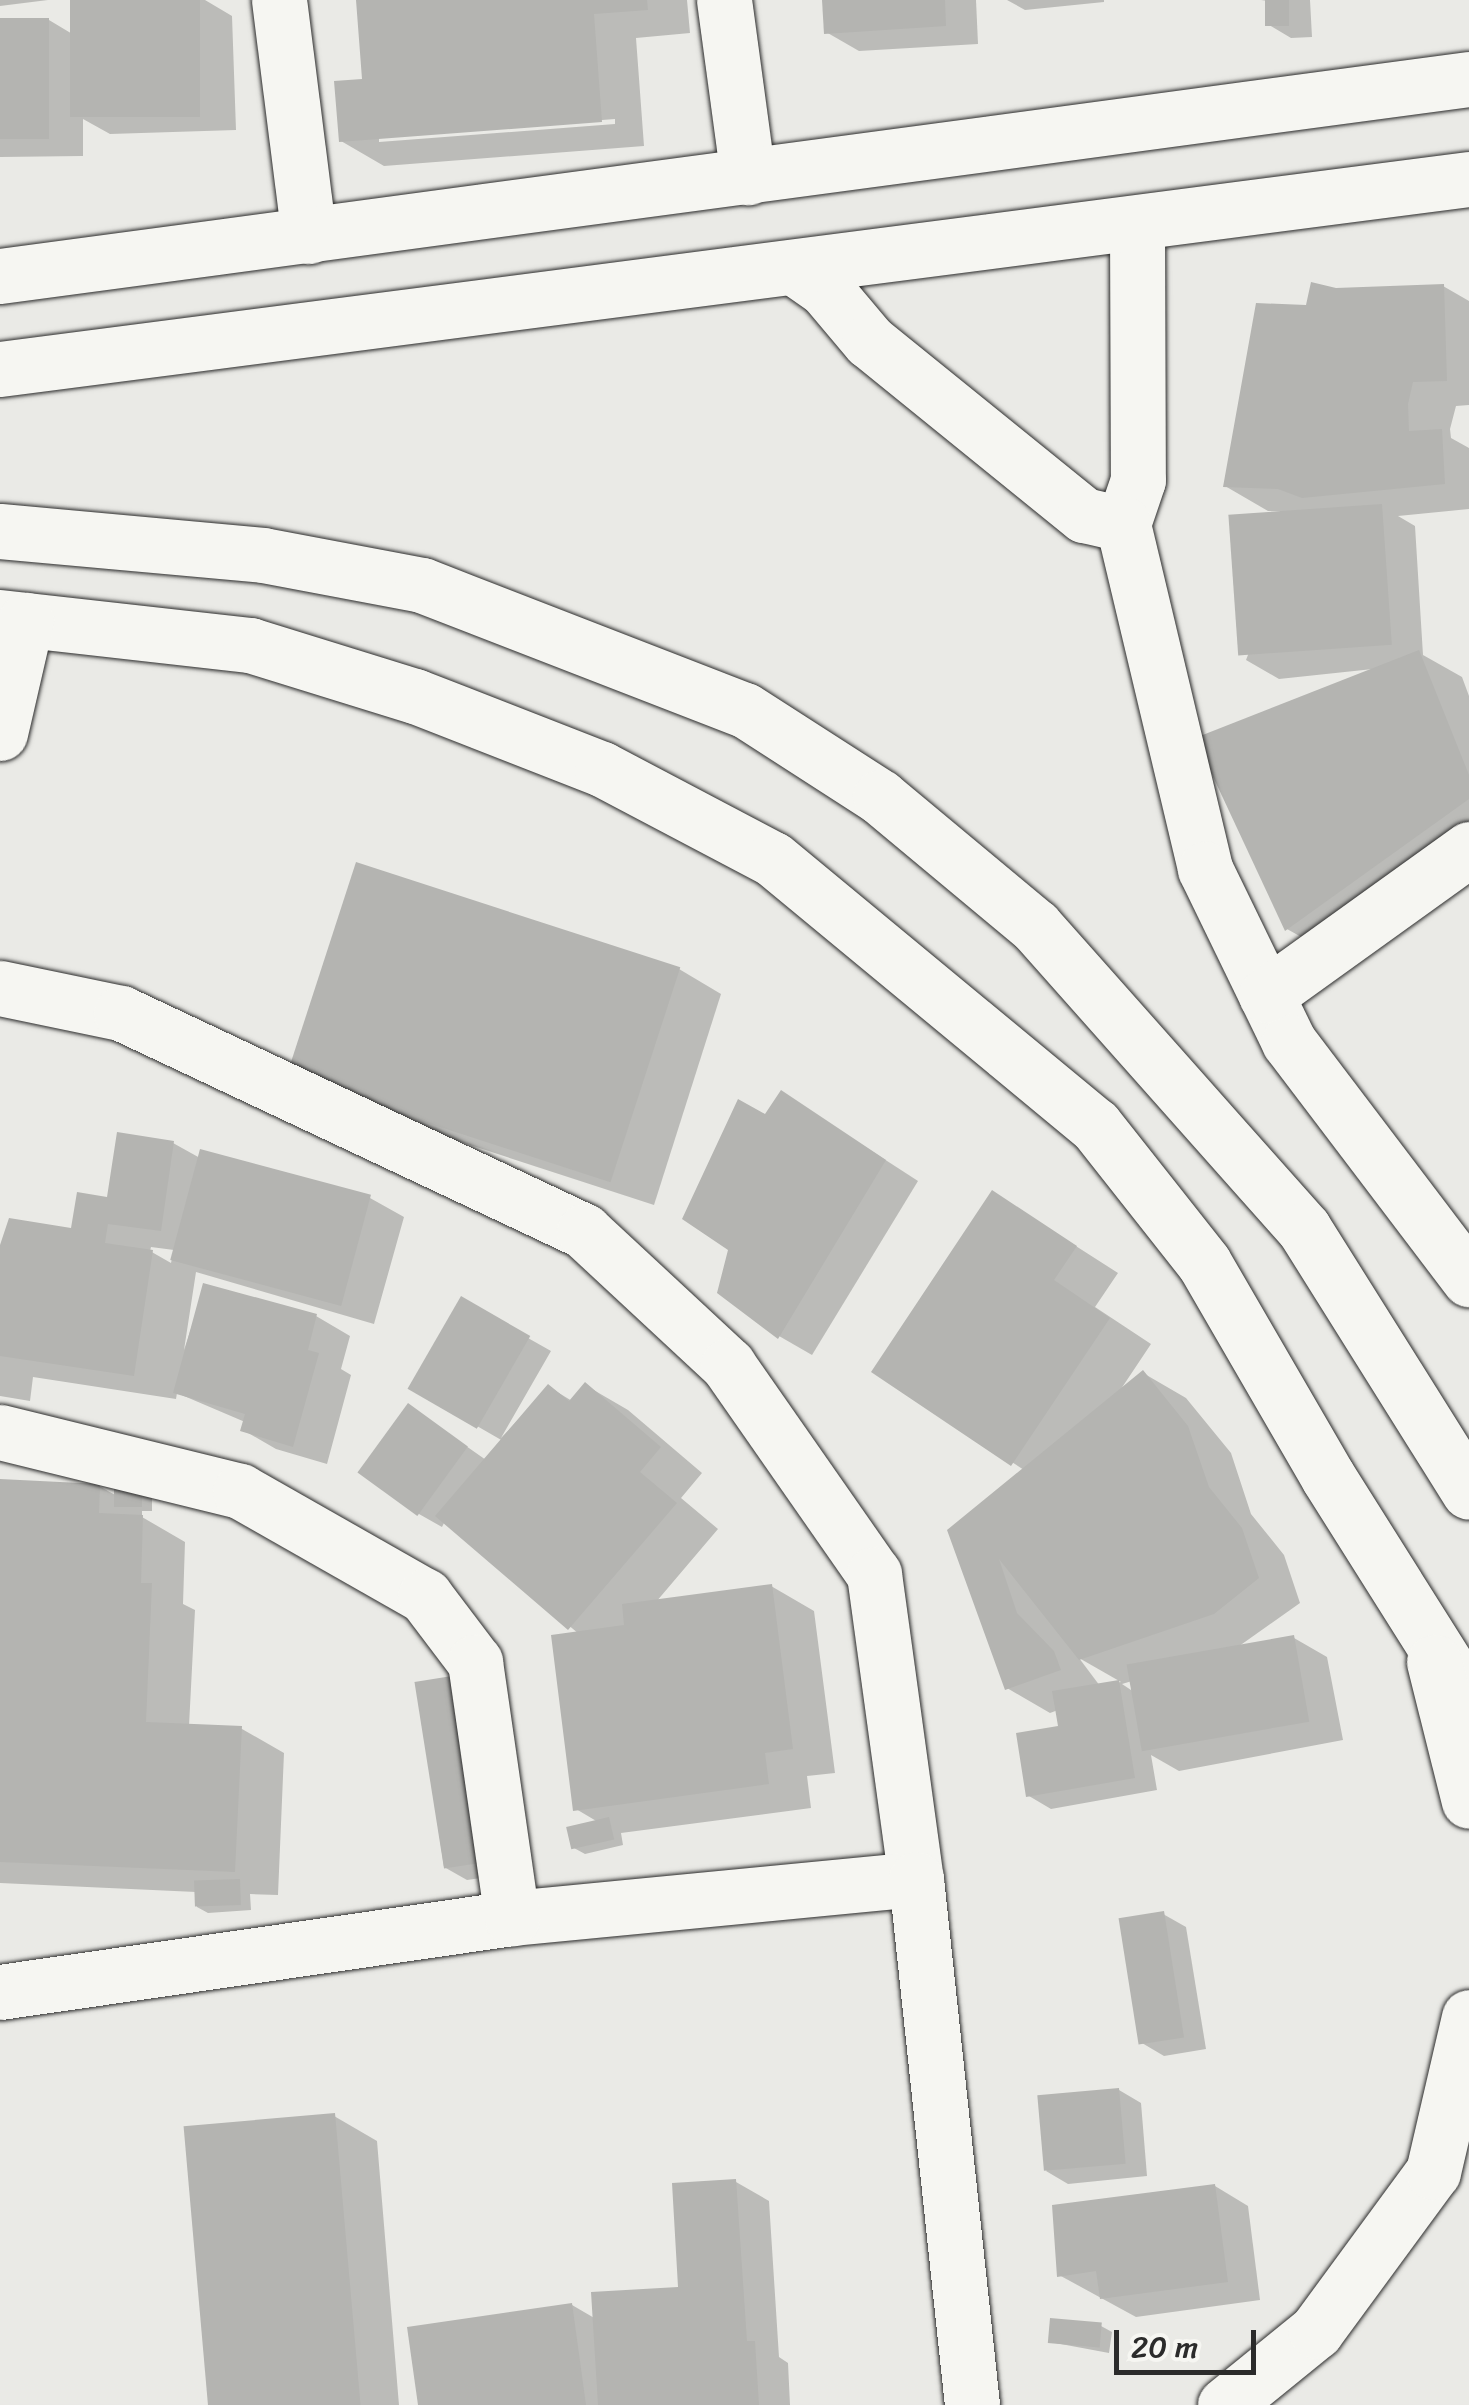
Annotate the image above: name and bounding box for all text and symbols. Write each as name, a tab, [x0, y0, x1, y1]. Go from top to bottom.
scale bar	[1119, 2310, 1262, 2372]
text: 20 m	[1131, 2320, 1198, 2374]

